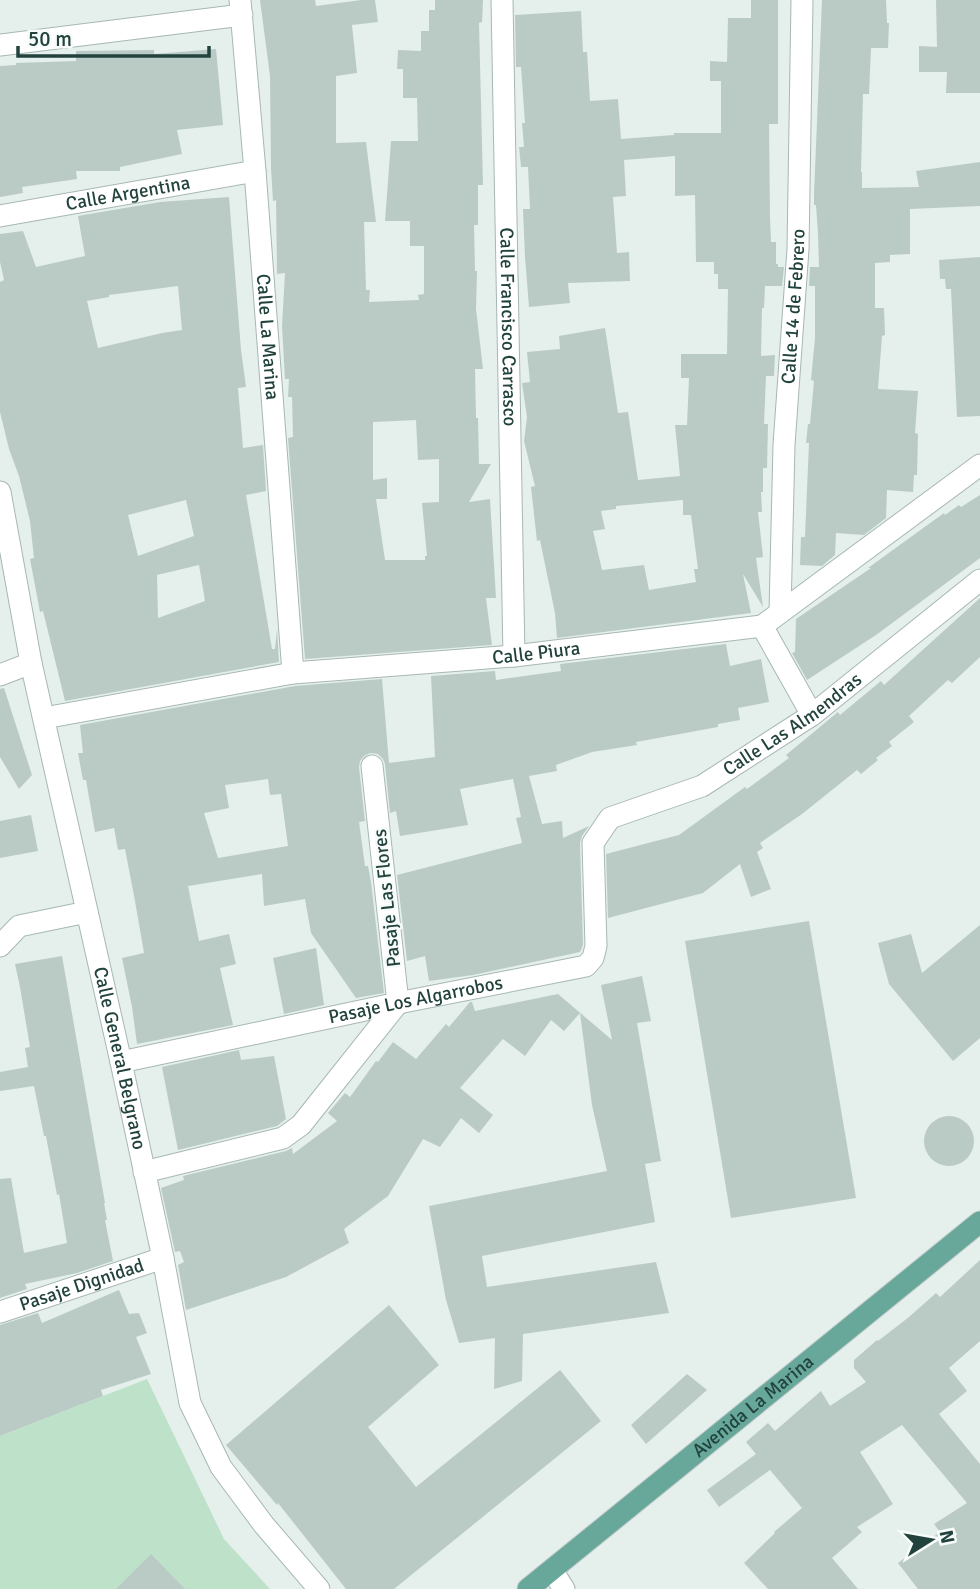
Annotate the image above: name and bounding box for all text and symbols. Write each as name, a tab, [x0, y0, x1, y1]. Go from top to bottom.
scale bar	[18, 14, 208, 58]
text: 50 m	[28, 26, 72, 52]
street label: Calle Argentina	[64, 171, 192, 216]
street label: Calle Francisco Carrasco	[494, 227, 522, 427]
street label: Calle 14 de Febrero	[776, 228, 810, 385]
street label: Calle La Marina	[251, 273, 284, 401]
street label: Calle Piura	[491, 636, 581, 670]
street label: Calle Las Almendras	[718, 668, 867, 781]
street label: Pasaje Las Flores	[368, 828, 406, 968]
street label: Calle General Belgrano	[88, 965, 152, 1152]
street label: Pasaje Los Algarrobos	[326, 971, 505, 1029]
street label: Pasaje Dignidad	[16, 1253, 147, 1317]
street label: Avenida La Marina	[687, 1350, 819, 1463]
north arrow	[896, 1505, 966, 1575]
text: N	[934, 1528, 960, 1546]

